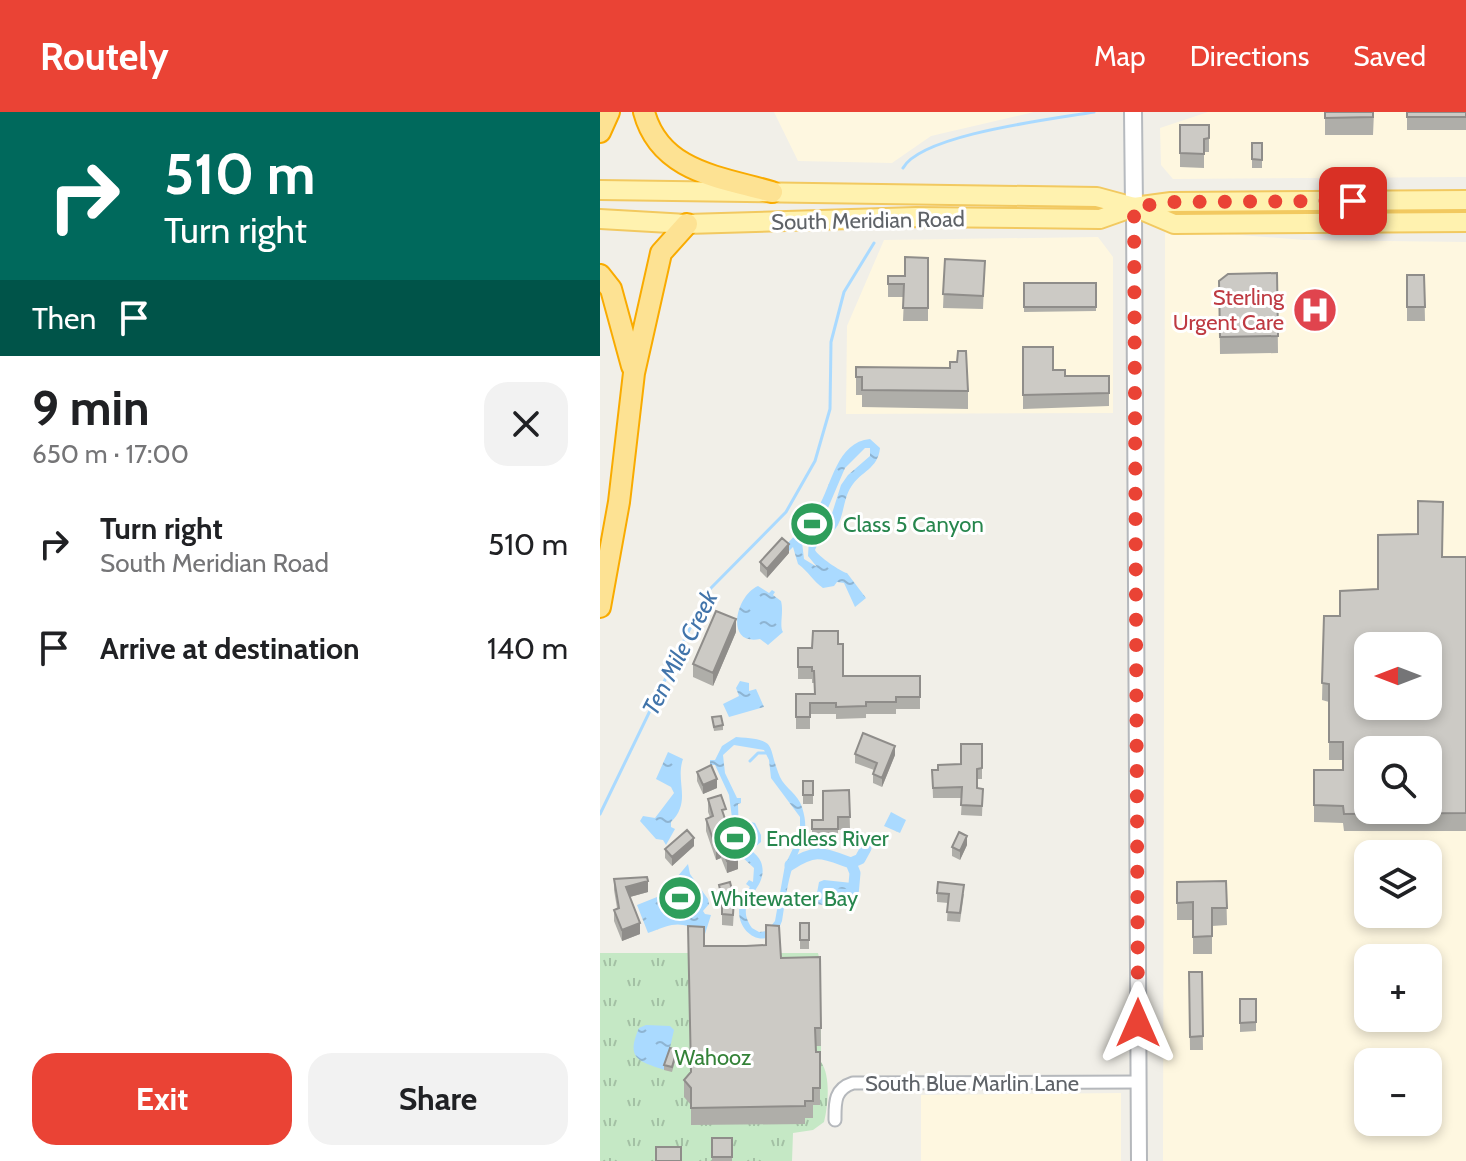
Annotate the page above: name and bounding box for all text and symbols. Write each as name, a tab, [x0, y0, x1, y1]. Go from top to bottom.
text: Routely	[40, 33, 169, 80]
text: Map	[1094, 39, 1146, 73]
text: Directions	[1190, 39, 1309, 73]
text: Saved	[1353, 39, 1426, 73]
text: 510 m	[164, 140, 316, 208]
icon: right	[32, 144, 136, 248]
pin	[1319, 167, 1387, 235]
icon: arrive	[1331, 179, 1375, 223]
street label: South Meridian Road	[771, 205, 965, 236]
text: Turn right	[164, 208, 307, 252]
place label: Sterling Urgent Care	[1173, 284, 1285, 336]
hospital icon: Sterling Urgent Care	[1291, 286, 1339, 334]
icon: arrive	[112, 296, 156, 340]
text: Then	[32, 300, 96, 337]
text: 9 min	[32, 379, 150, 437]
button: close	[484, 382, 568, 466]
text: 650 m · 17:00	[32, 438, 189, 470]
sports icon: Class 5 Canyon	[788, 500, 836, 548]
text: Turn right	[100, 510, 223, 547]
place label: Class 5 Canyon	[843, 511, 984, 538]
icon: right	[32, 522, 76, 566]
text: 510 m	[488, 526, 568, 563]
text: South Meridian Road	[100, 547, 329, 579]
water label: Ten Mile Creek	[636, 585, 724, 720]
icon: arrive	[32, 626, 76, 670]
text: Arrive at destination	[100, 630, 360, 667]
text: 140 m	[487, 630, 568, 667]
north arrow	[1354, 632, 1442, 720]
map controls	[1354, 632, 1442, 1136]
button: search	[1354, 736, 1442, 824]
sports icon: Endless River	[711, 814, 759, 862]
place label: Endless River	[766, 825, 889, 852]
button: layers	[1354, 840, 1442, 928]
sports icon: Whitewater Bay	[656, 874, 704, 922]
place label: Whitewater Bay	[711, 885, 858, 912]
button: +	[1354, 944, 1442, 1032]
position arrow	[1096, 981, 1180, 1065]
park label: Wahooz	[675, 1044, 751, 1071]
button: −	[1354, 1048, 1442, 1136]
button: Exit	[32, 1053, 292, 1145]
button: Share	[308, 1053, 568, 1145]
street label: South Blue Marlin Lane	[865, 1070, 1079, 1097]

